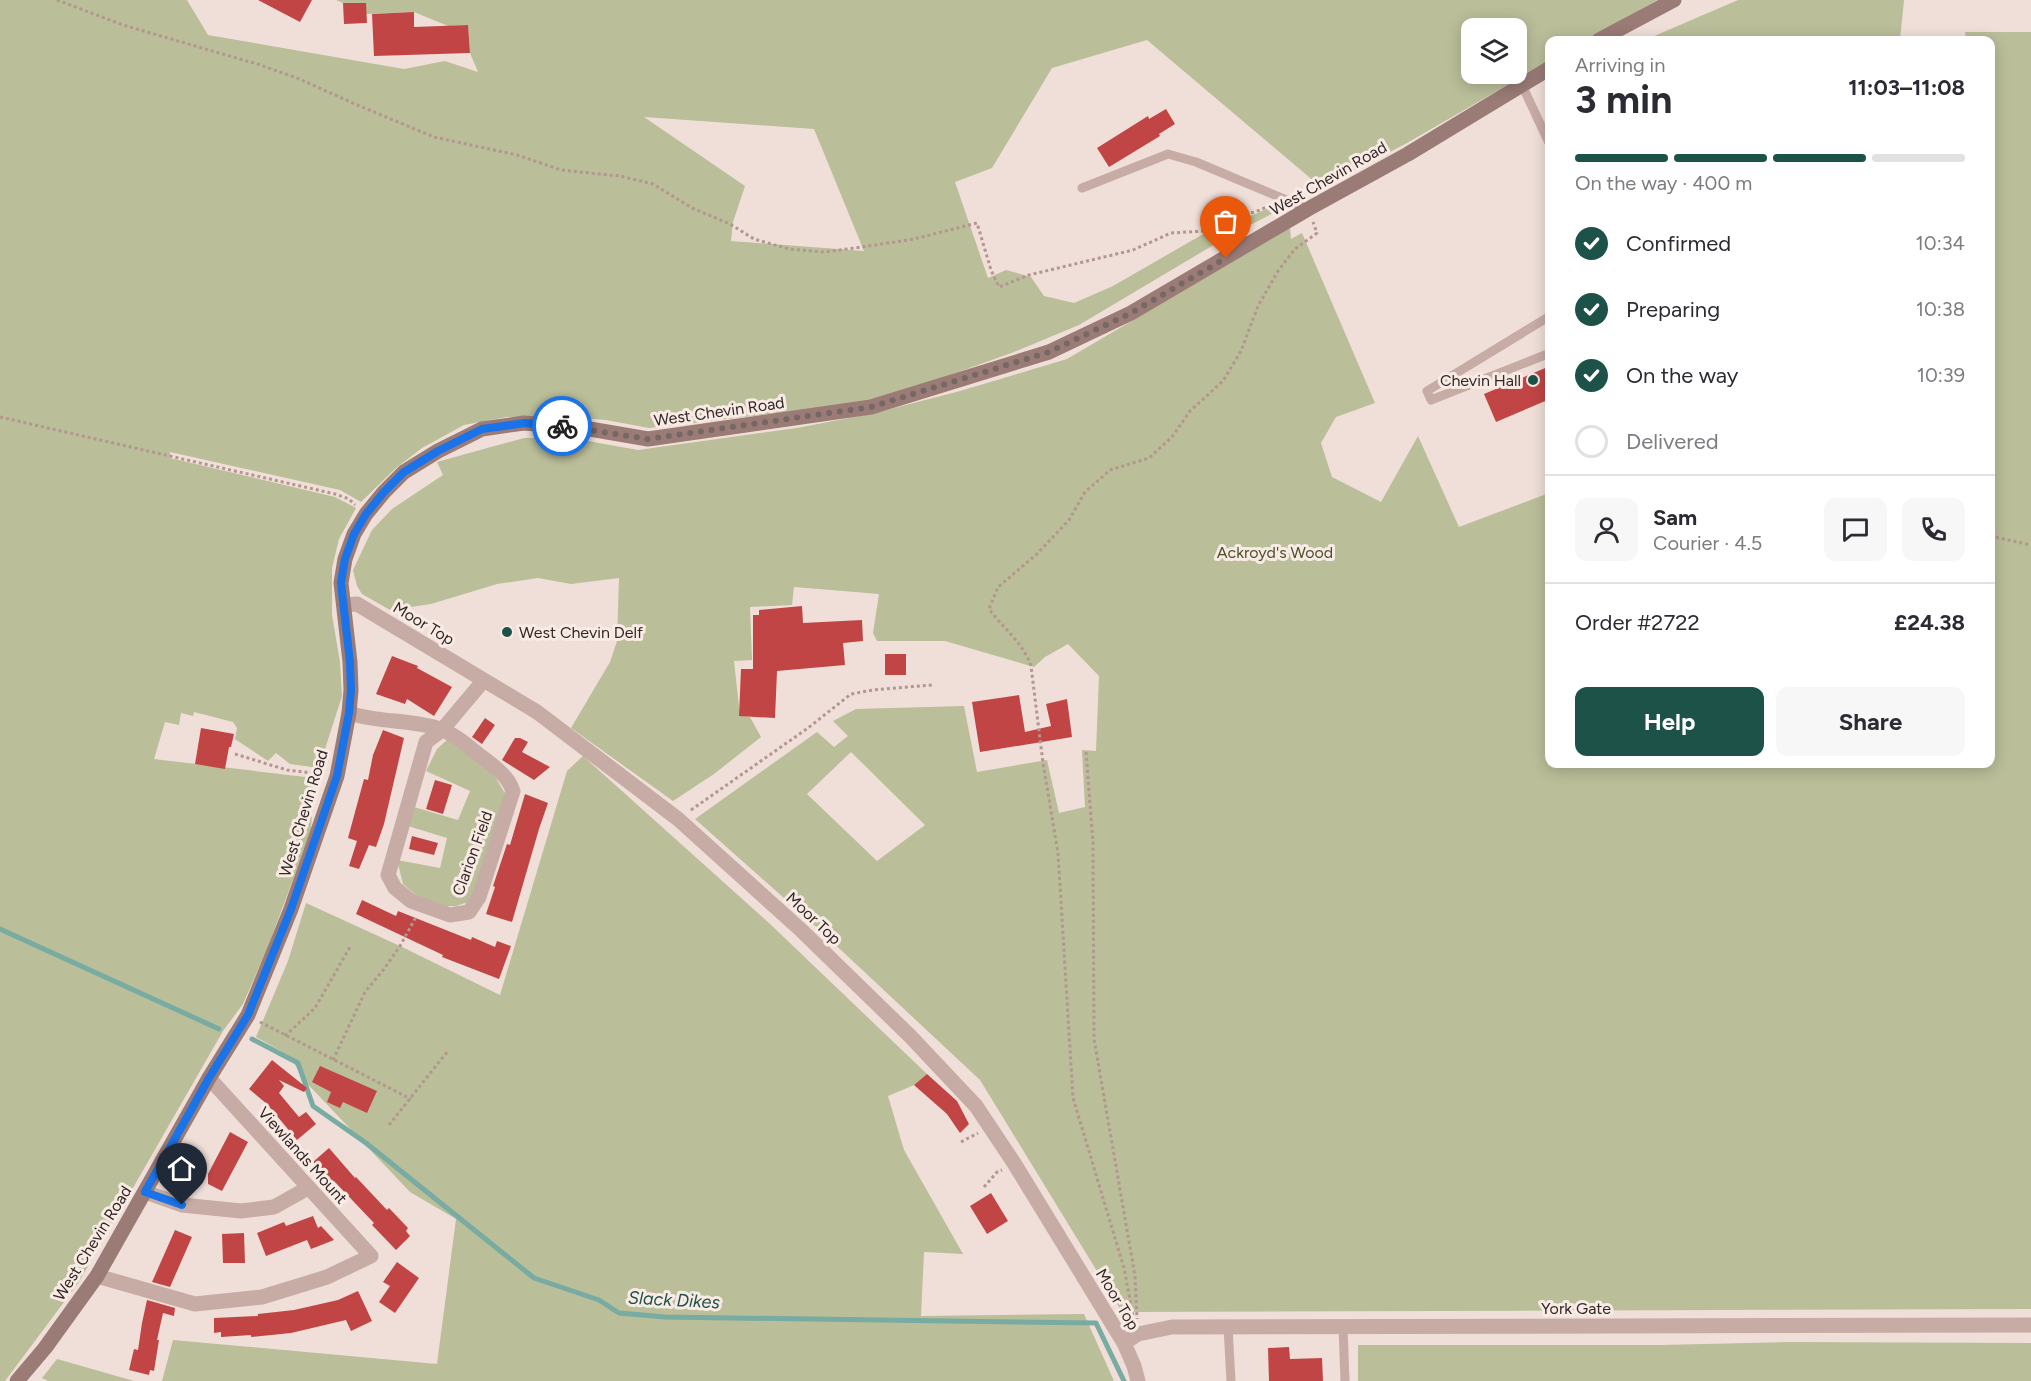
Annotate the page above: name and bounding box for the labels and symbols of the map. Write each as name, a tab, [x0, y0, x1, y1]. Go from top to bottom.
street label: West Chevin Road	[1266, 137, 1390, 220]
pin	[1200, 196, 1251, 258]
place label: Chevin Hall	[1440, 371, 1521, 390]
marker: Chevin Hall	[1526, 373, 1540, 387]
street label: West Chevin Road	[653, 393, 786, 430]
courier	[532, 396, 592, 456]
park label: Ackroyd's Wood	[1217, 543, 1333, 562]
street label: Moor Top	[390, 598, 458, 649]
place label: West Chevin Delf	[519, 623, 643, 642]
marker: West Chevin Delf	[500, 625, 514, 639]
street label: West Chevin Road	[275, 747, 332, 879]
street label: Clarion Field	[448, 808, 497, 898]
street label: Moor Top	[782, 888, 845, 949]
street label: Viewlands Mount	[254, 1103, 351, 1208]
pin	[156, 1143, 207, 1205]
street label: West Chevin Road	[49, 1182, 135, 1304]
street label: Moor Top	[1092, 1265, 1143, 1333]
water label: Slack Dikes	[627, 1287, 721, 1313]
street label: York Gate	[1541, 1299, 1611, 1318]

